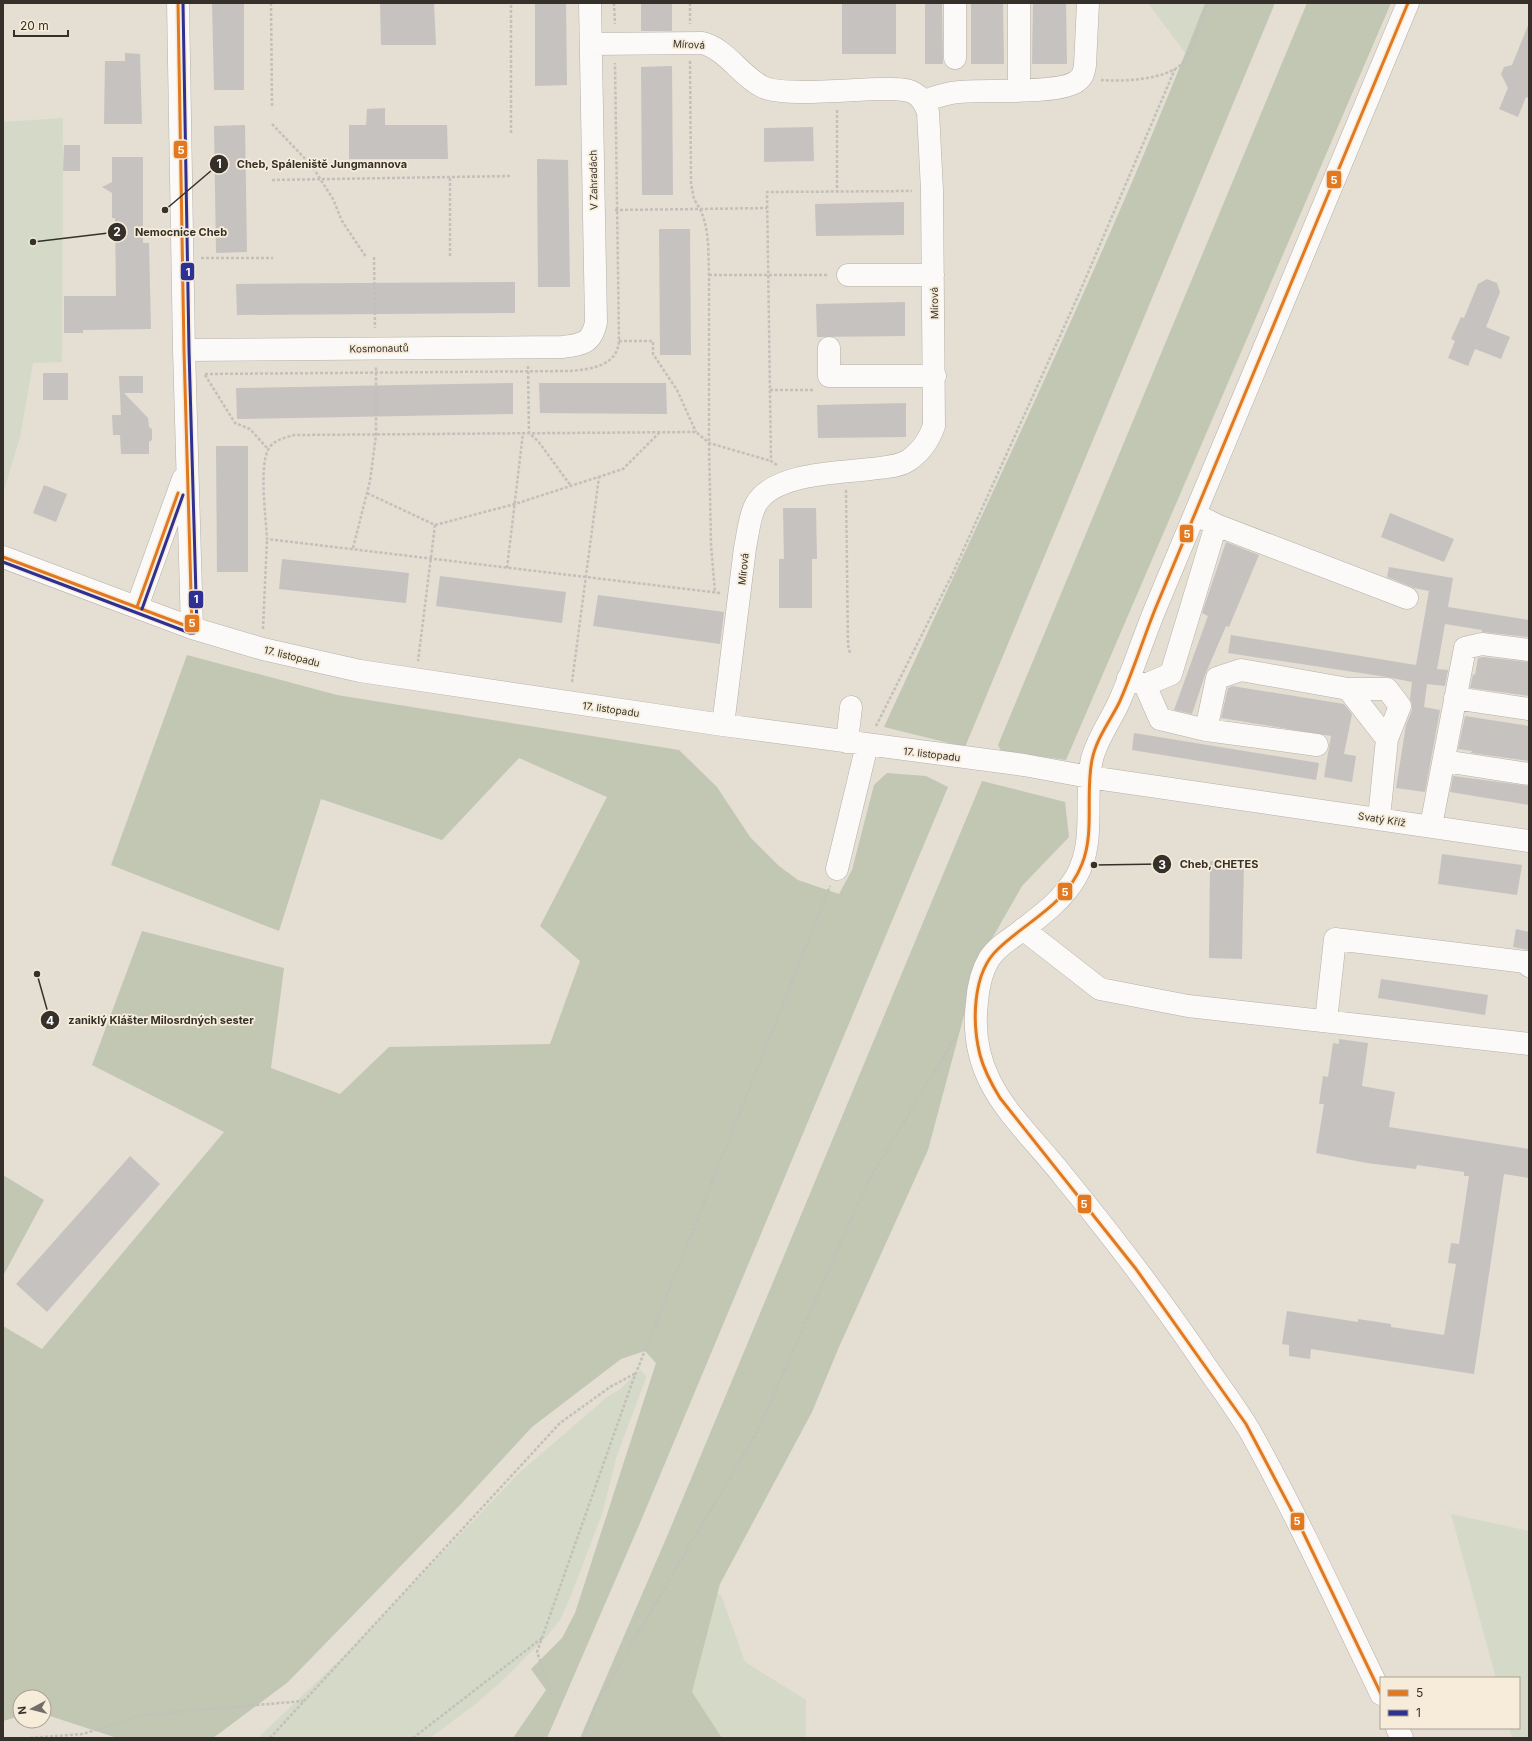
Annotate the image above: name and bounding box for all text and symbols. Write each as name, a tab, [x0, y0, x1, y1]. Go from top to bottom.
scale bar	[14, 12, 68, 38]
text: 20 m	[20, 18, 49, 33]
street label: Mírová	[673, 37, 705, 51]
line badge: 5	[173, 140, 188, 159]
text: 5	[177, 143, 185, 157]
street label: V Zahradách	[586, 150, 600, 210]
callout: Cheb, Spáleniště Jungmannova	[209, 152, 416, 175]
text: 1	[216, 156, 222, 171]
text: Cheb, Spáleniště Jungmannova	[237, 157, 407, 171]
line badge: 5	[1326, 170, 1342, 189]
text: 5	[1330, 173, 1338, 187]
callout: Nemocnice Cheb	[107, 221, 235, 244]
text: 2	[113, 224, 121, 239]
text: Nemocnice Cheb	[135, 225, 227, 239]
line badge: 1	[180, 262, 195, 281]
text: 1	[186, 265, 191, 279]
street label: Mírová	[928, 287, 940, 319]
street label: Kosmonautů	[349, 341, 409, 355]
line badge: 5	[1179, 524, 1194, 543]
text: 5	[1183, 527, 1191, 541]
street label: Mírová	[735, 552, 751, 586]
line badge: 1	[188, 590, 204, 609]
text: 1	[194, 592, 199, 606]
line badge: 5	[184, 614, 200, 633]
text: 5	[188, 616, 196, 630]
street label: 17. listopadu	[263, 643, 321, 669]
street label: 17. listopadu	[582, 699, 640, 719]
street label: 17. listopadu	[903, 745, 961, 763]
street label: Svatý Kříž	[1357, 809, 1407, 829]
callout: Cheb, CHETES	[1152, 853, 1267, 876]
text: 3	[1158, 857, 1166, 872]
text: Cheb, CHETES	[1180, 857, 1258, 871]
line badge: 5	[1057, 882, 1073, 901]
text: 5	[1061, 885, 1069, 899]
callout: zaniklý Klášter Milosrdných sester	[40, 1009, 262, 1032]
text: 4	[46, 1013, 54, 1028]
text: zaniklý Klášter Milosrdných sester	[68, 1013, 254, 1027]
line badge: 5	[1077, 1194, 1092, 1214]
text: 5	[1080, 1197, 1088, 1211]
line badge: 5	[1290, 1512, 1305, 1531]
text: 5	[1293, 1514, 1301, 1528]
legend	[1380, 1677, 1520, 1729]
text: 5	[1416, 1685, 1423, 1700]
north arrow	[12, 1689, 52, 1729]
text: N	[15, 1705, 30, 1715]
text: 1	[1416, 1705, 1421, 1720]

